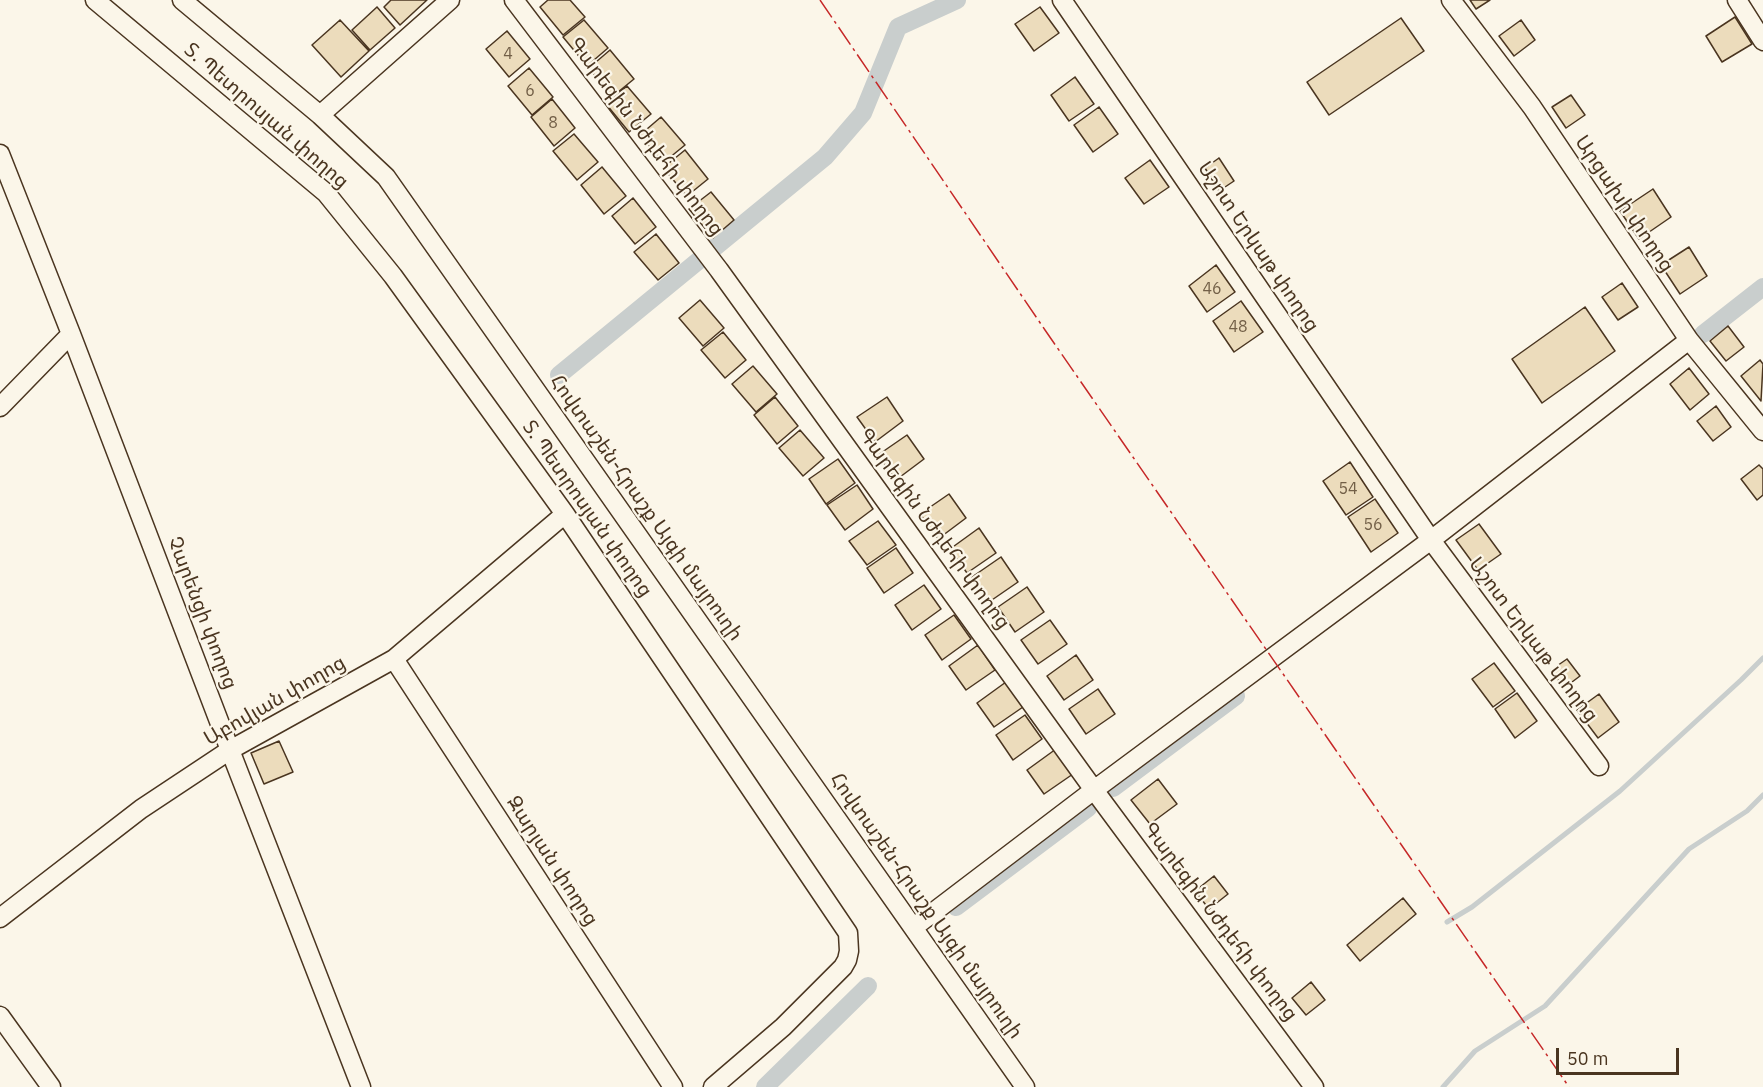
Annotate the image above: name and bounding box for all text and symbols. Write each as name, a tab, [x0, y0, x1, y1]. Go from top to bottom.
street label: Գարեգին Նժդեհի փողոց	[564, 33, 728, 241]
street label: Տ. Պետրոսյան փողոց	[179, 38, 353, 194]
house number: 4	[503, 44, 513, 64]
house number: 6	[525, 81, 535, 101]
house number: 8	[548, 113, 558, 133]
street label: Արցախի փողոց	[1569, 131, 1679, 277]
street label: Աշոտ Երկաթ փողոց	[1192, 157, 1324, 337]
house number: 46	[1202, 279, 1222, 299]
house number: 48	[1228, 317, 1248, 337]
street label: Հովտաշեն-Հրաշք Այգի մայրուղի	[545, 370, 747, 646]
street label: Տ. Պետրոսյան փողոց	[517, 416, 657, 602]
street label: Գարեգին Նժդեհի փողոց	[853, 424, 1015, 634]
house number: 54	[1338, 479, 1358, 499]
house number: 56	[1363, 515, 1383, 535]
street label: Չարենցի փողոց	[162, 533, 242, 693]
street label: Աշոտ Երկաթ փողոց	[1463, 553, 1603, 727]
street label: Աբովյան փողոց	[200, 651, 350, 751]
street label: Հովտաշեն-Հրաշք Այգի մայրուղի	[825, 768, 1027, 1044]
street label: Զարյան փողոց	[501, 792, 603, 930]
street label: Գարեգին Նժդեհի փողոց	[1138, 818, 1302, 1026]
scale bar	[1559, 1036, 1682, 1074]
text: 50 m	[1567, 1047, 1609, 1070]

